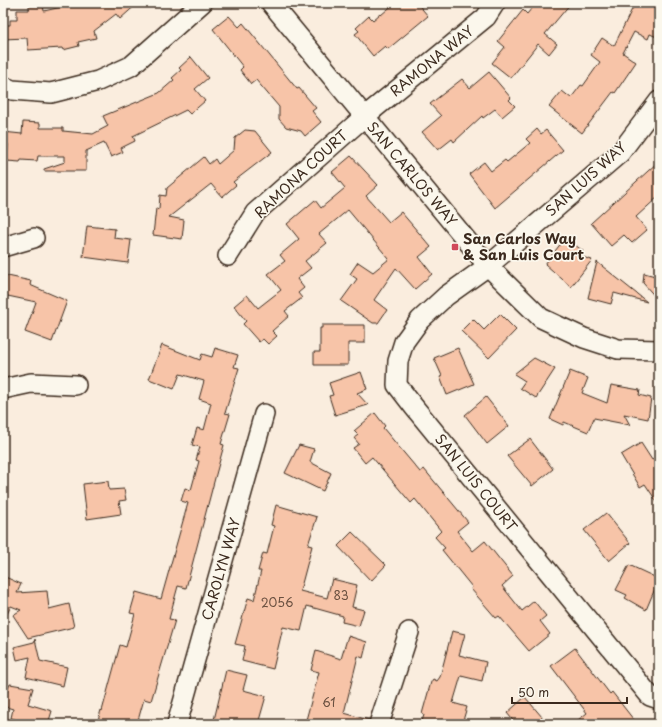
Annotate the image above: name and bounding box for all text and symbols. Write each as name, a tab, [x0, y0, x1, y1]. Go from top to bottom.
street label: RAMONA WAY	[385, 20, 478, 101]
street label: SAN CARLOS WAY	[362, 117, 462, 230]
street label: RAMONA COURT	[249, 124, 352, 223]
street label: SAN LUIS WAY	[541, 137, 631, 221]
place label: San Carlos Way & San Luis Court	[463, 228, 585, 265]
marker: San Carlos Way & San Luis Court	[450, 242, 460, 252]
street label: SAN LUIS COURT	[430, 429, 523, 536]
street label: CAROLYN WAY	[196, 515, 245, 623]
house number: 83	[333, 586, 349, 604]
house number: 2056	[261, 593, 293, 611]
scale bar	[512, 679, 627, 705]
text: 50 m	[518, 683, 549, 701]
house number: 61	[322, 693, 336, 711]

